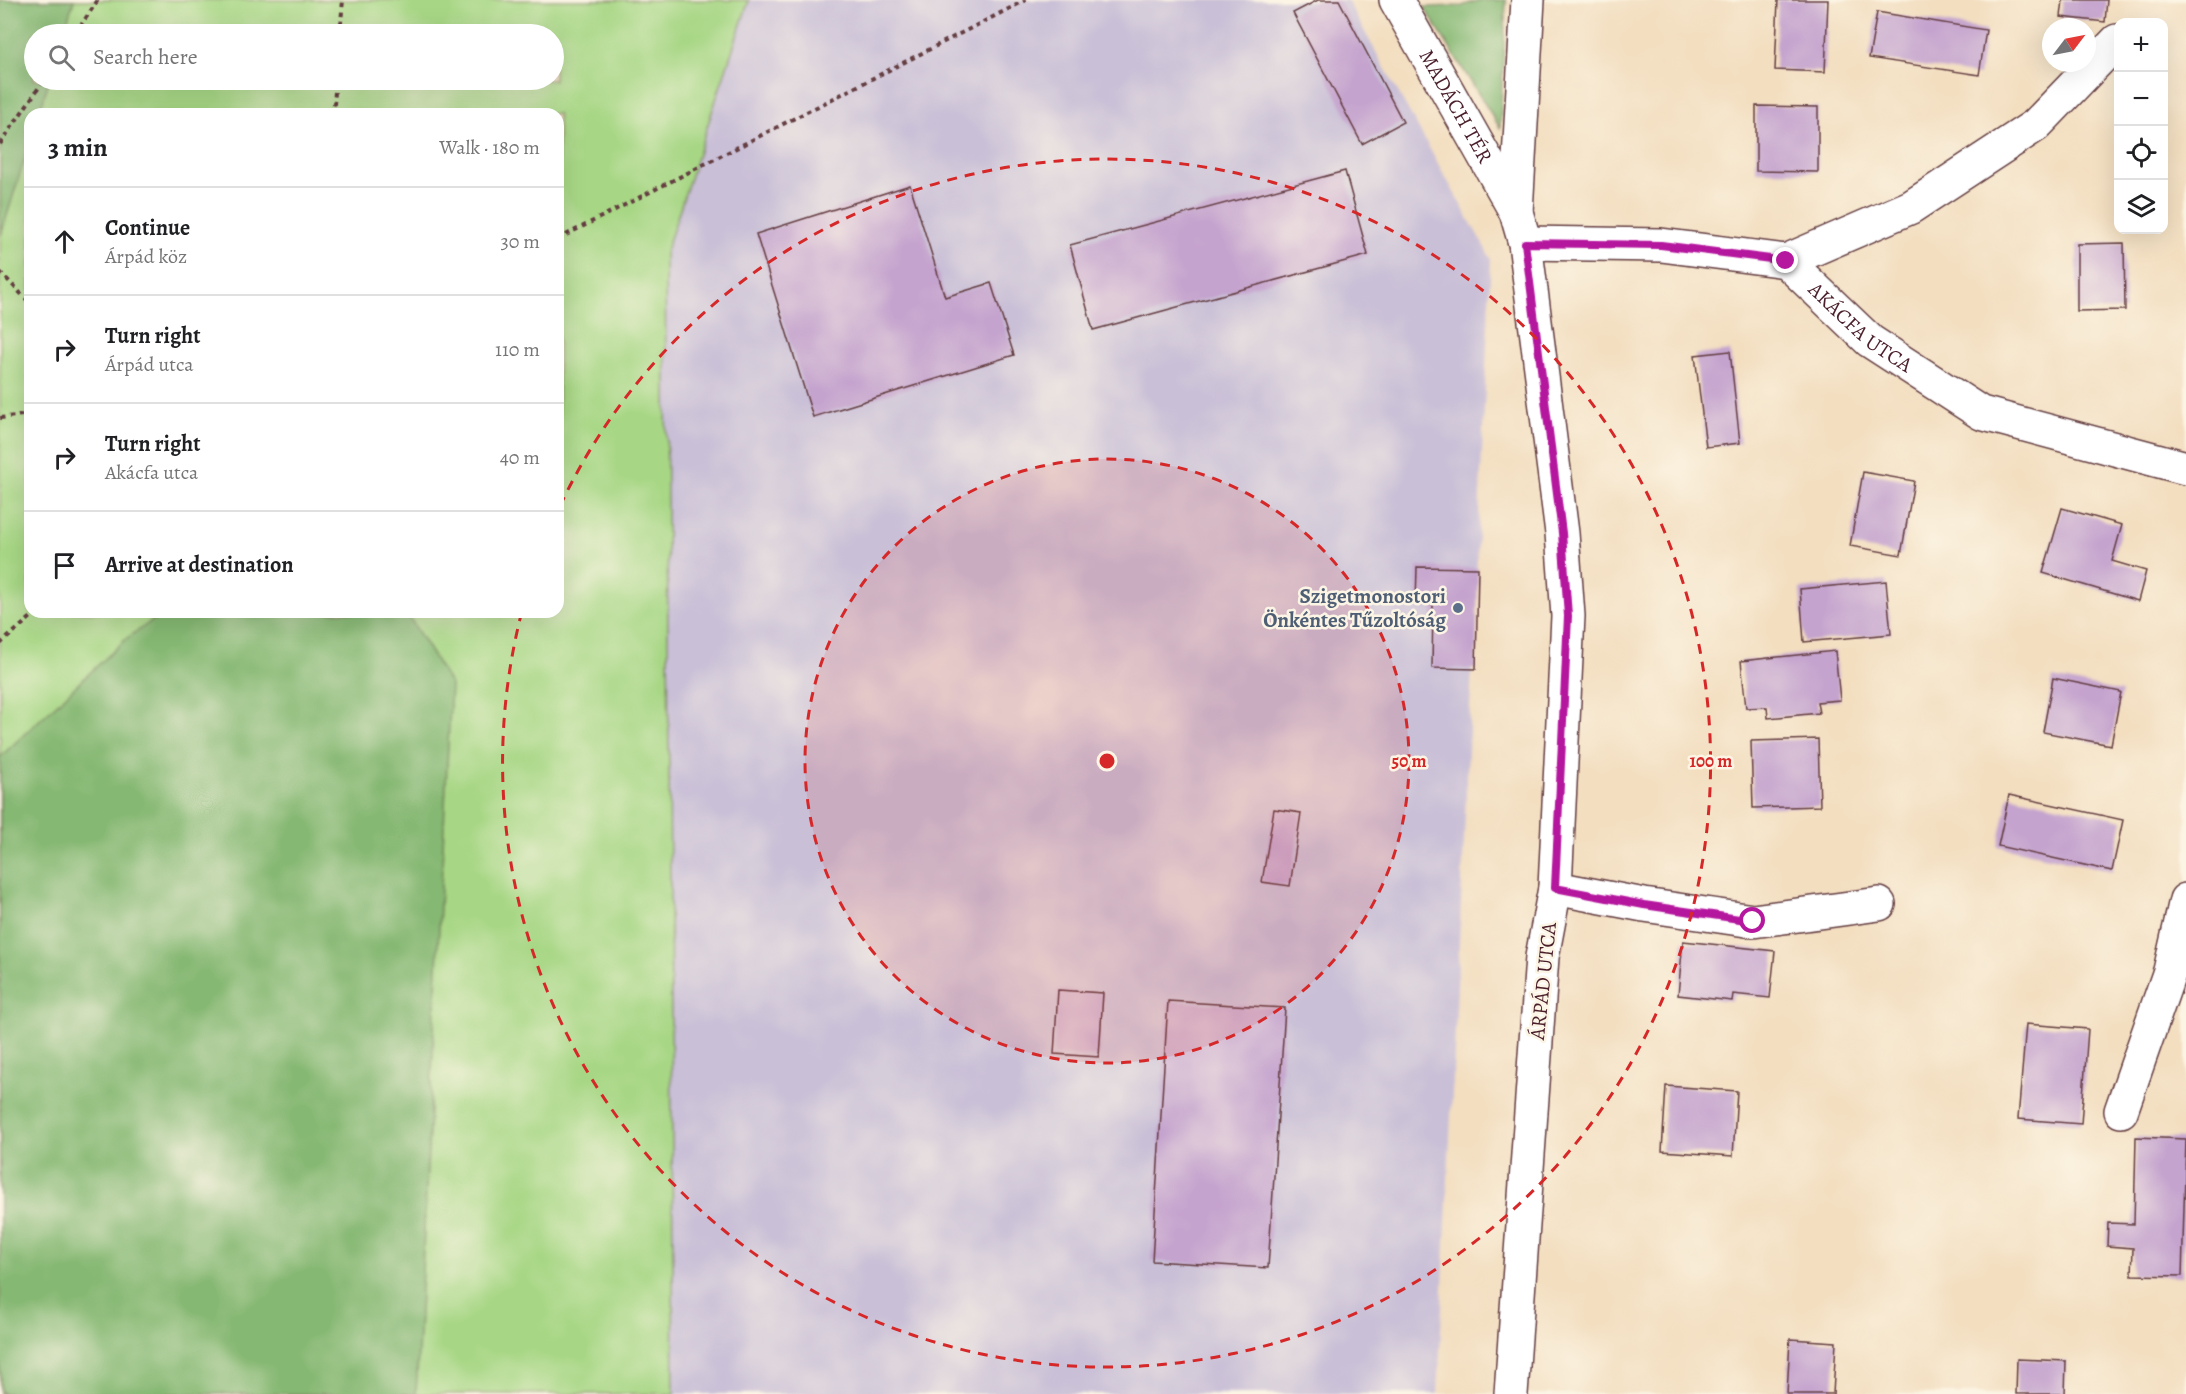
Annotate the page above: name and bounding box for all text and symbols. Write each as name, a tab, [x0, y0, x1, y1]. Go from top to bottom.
north arrow	[2042, 18, 2096, 72]
map controls	[2114, 18, 2168, 234]
button: +	[2114, 18, 2168, 72]
search box	[24, 24, 564, 90]
icon: search	[45, 41, 78, 74]
text: Search here	[93, 42, 198, 72]
street label: MADÁCH TÉR	[1413, 44, 1500, 168]
button: −	[2114, 72, 2168, 126]
button: locate	[2114, 126, 2168, 180]
text: 3 min	[48, 130, 108, 165]
text: Walk · 180 m	[439, 134, 540, 161]
button: layers	[2114, 180, 2168, 234]
text: Continue	[105, 213, 190, 243]
icon: ahead	[48, 225, 81, 258]
text: 30 m	[500, 228, 540, 255]
text: Árpád köz	[105, 243, 187, 270]
route end	[1772, 247, 1798, 273]
street label: AKÁCFA UTCA	[1802, 275, 1919, 379]
text: Turn right	[105, 321, 201, 351]
icon: right	[48, 333, 81, 366]
text: 110 m	[495, 336, 540, 363]
text: Árpád utca	[105, 351, 194, 378]
text: Turn right	[105, 429, 201, 459]
icon: right	[48, 441, 81, 474]
text: 40 m	[500, 444, 540, 471]
text: Akácfa utca	[105, 459, 198, 486]
icon: arrive	[48, 549, 81, 582]
text: Arrive at destination	[105, 550, 294, 580]
place label: Szigetmonostori Önkéntes Tűzoltóság	[1263, 582, 1446, 634]
marker: Szigetmonostori Önkéntes Tűzoltóság	[1451, 601, 1465, 615]
text: 50 m	[1392, 749, 1426, 773]
text: 100 m	[1690, 749, 1732, 773]
centre of rings	[1097, 751, 1117, 771]
route start	[1739, 907, 1765, 933]
street label: ÁRPÁD UTCA	[1523, 920, 1563, 1042]

